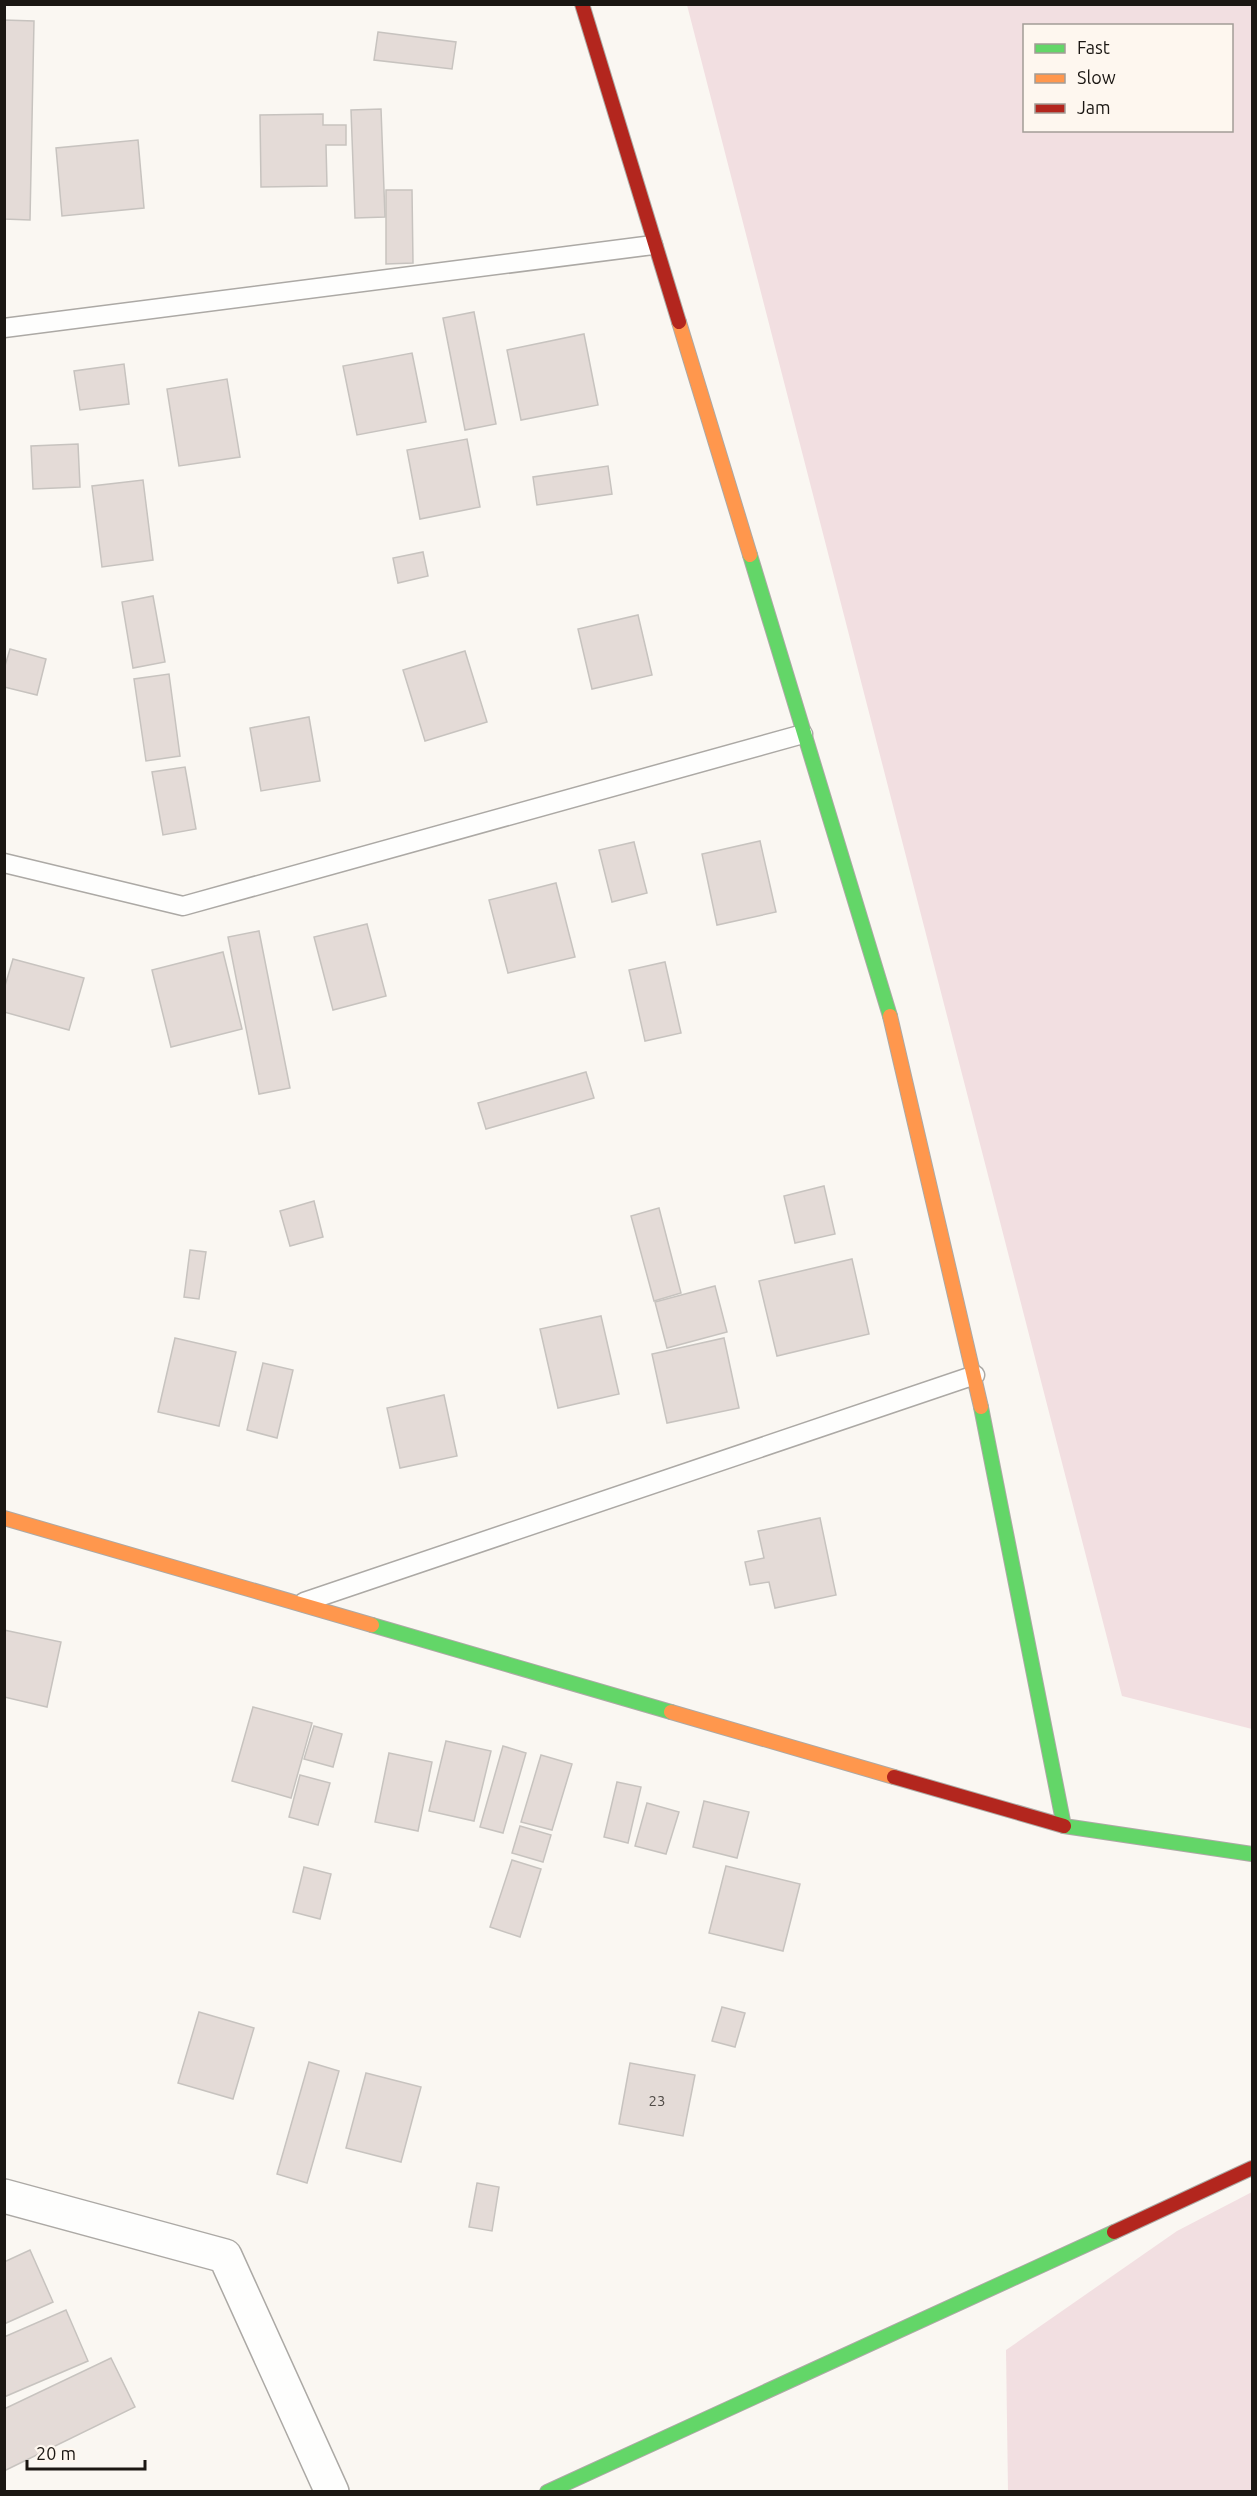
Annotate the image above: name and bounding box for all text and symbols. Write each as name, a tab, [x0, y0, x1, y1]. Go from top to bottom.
legend	[1023, 24, 1233, 132]
text: Fast	[1077, 37, 1110, 57]
text: Slow	[1077, 67, 1116, 87]
text: Jam	[1077, 97, 1111, 117]
house number: 23	[649, 2092, 665, 2109]
scale bar	[27, 2433, 146, 2471]
text: 20 m	[36, 2443, 76, 2463]

